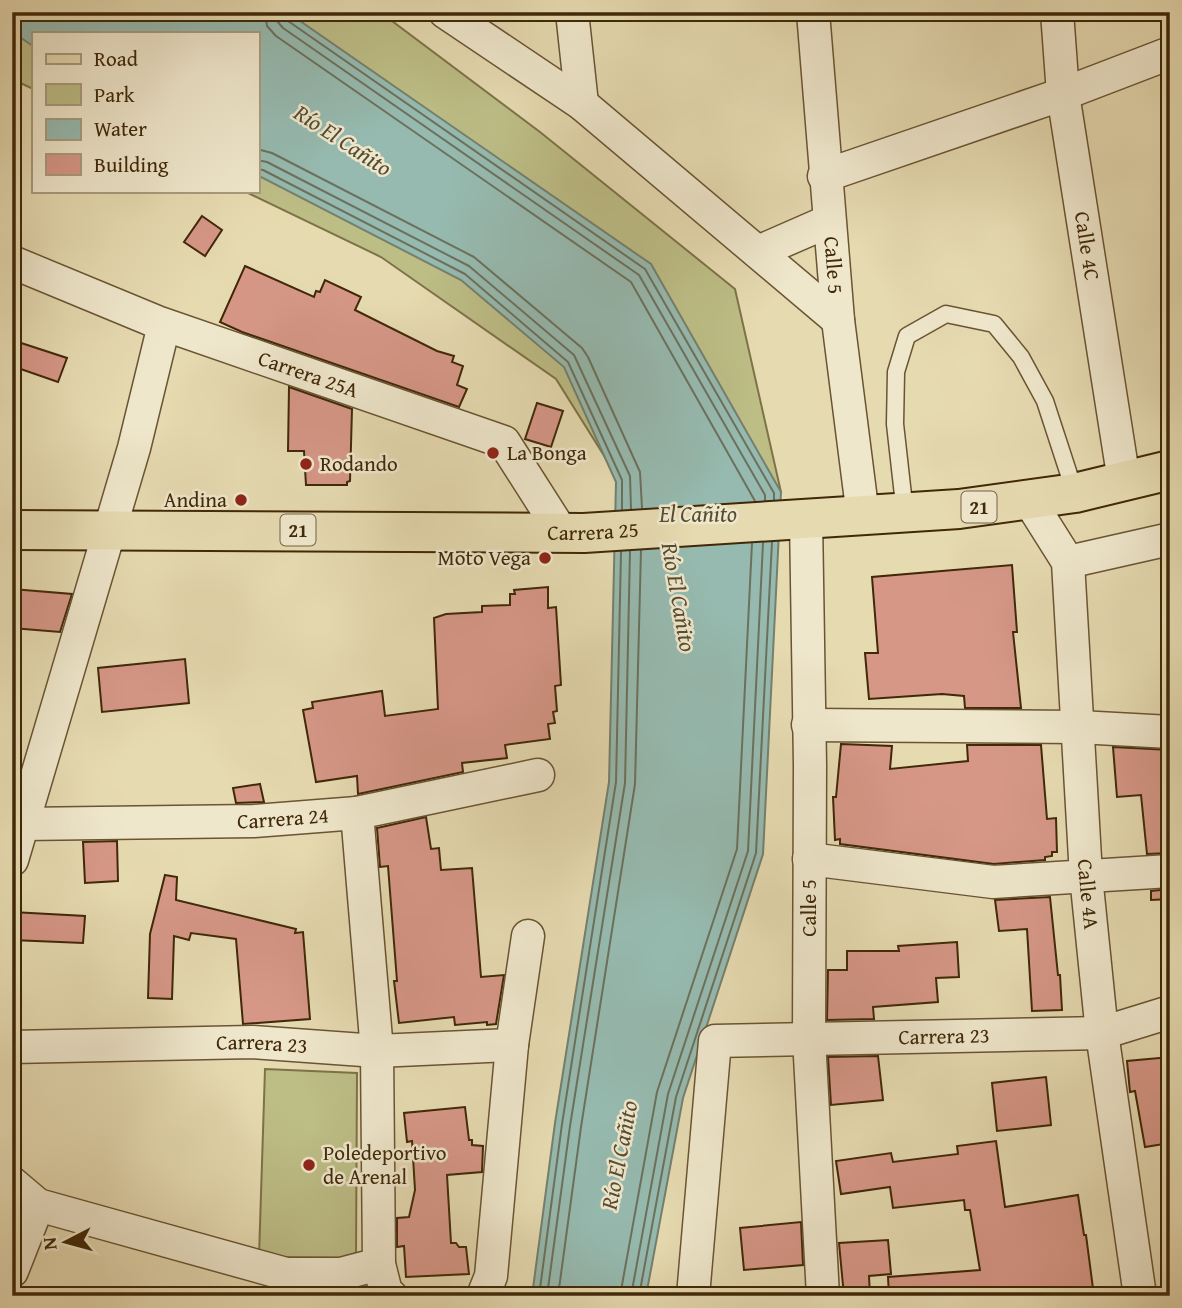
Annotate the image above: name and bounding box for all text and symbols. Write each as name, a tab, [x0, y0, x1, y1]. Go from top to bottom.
legend	[32, 32, 259, 192]
text: Road	[94, 43, 139, 74]
text: Park	[94, 79, 135, 110]
water label: Río El Cañito	[287, 95, 399, 184]
text: Water	[94, 113, 147, 144]
text: Building	[94, 149, 169, 180]
street label: Calle 4C	[1067, 209, 1108, 282]
street label: Calle 5	[816, 235, 852, 295]
street label: Carrera 25A	[254, 342, 363, 406]
place label: La Bonga	[507, 437, 587, 468]
marker: La Bonga	[485, 445, 501, 461]
place label: Rodando	[320, 448, 398, 479]
marker: Rodando	[298, 456, 314, 472]
place label: Andina	[164, 484, 227, 515]
marker: Andina	[233, 492, 249, 508]
road number: 21	[962, 492, 996, 522]
water label: El Cañito	[658, 497, 737, 530]
road number: 21	[280, 514, 316, 545]
street label: Carrera 25	[547, 514, 640, 548]
water label: Río El Cañito	[653, 539, 705, 654]
place label: Moto Vega	[438, 542, 531, 573]
marker: Moto Vega	[537, 550, 553, 566]
street label: Carrera 24	[237, 799, 330, 836]
street label: Calle 4A	[1070, 858, 1107, 931]
street label: Calle 5	[793, 879, 824, 937]
street label: Carrera 23	[898, 1019, 990, 1052]
street label: Carrera 23	[216, 1026, 309, 1061]
water label: Río El Cañito	[592, 1097, 645, 1213]
place label: Poledeportivo de Arenal	[323, 1137, 447, 1192]
marker: Poledeportivo de Arenal	[301, 1157, 317, 1173]
north arrow	[32, 1206, 102, 1276]
text: N	[34, 1236, 64, 1252]

